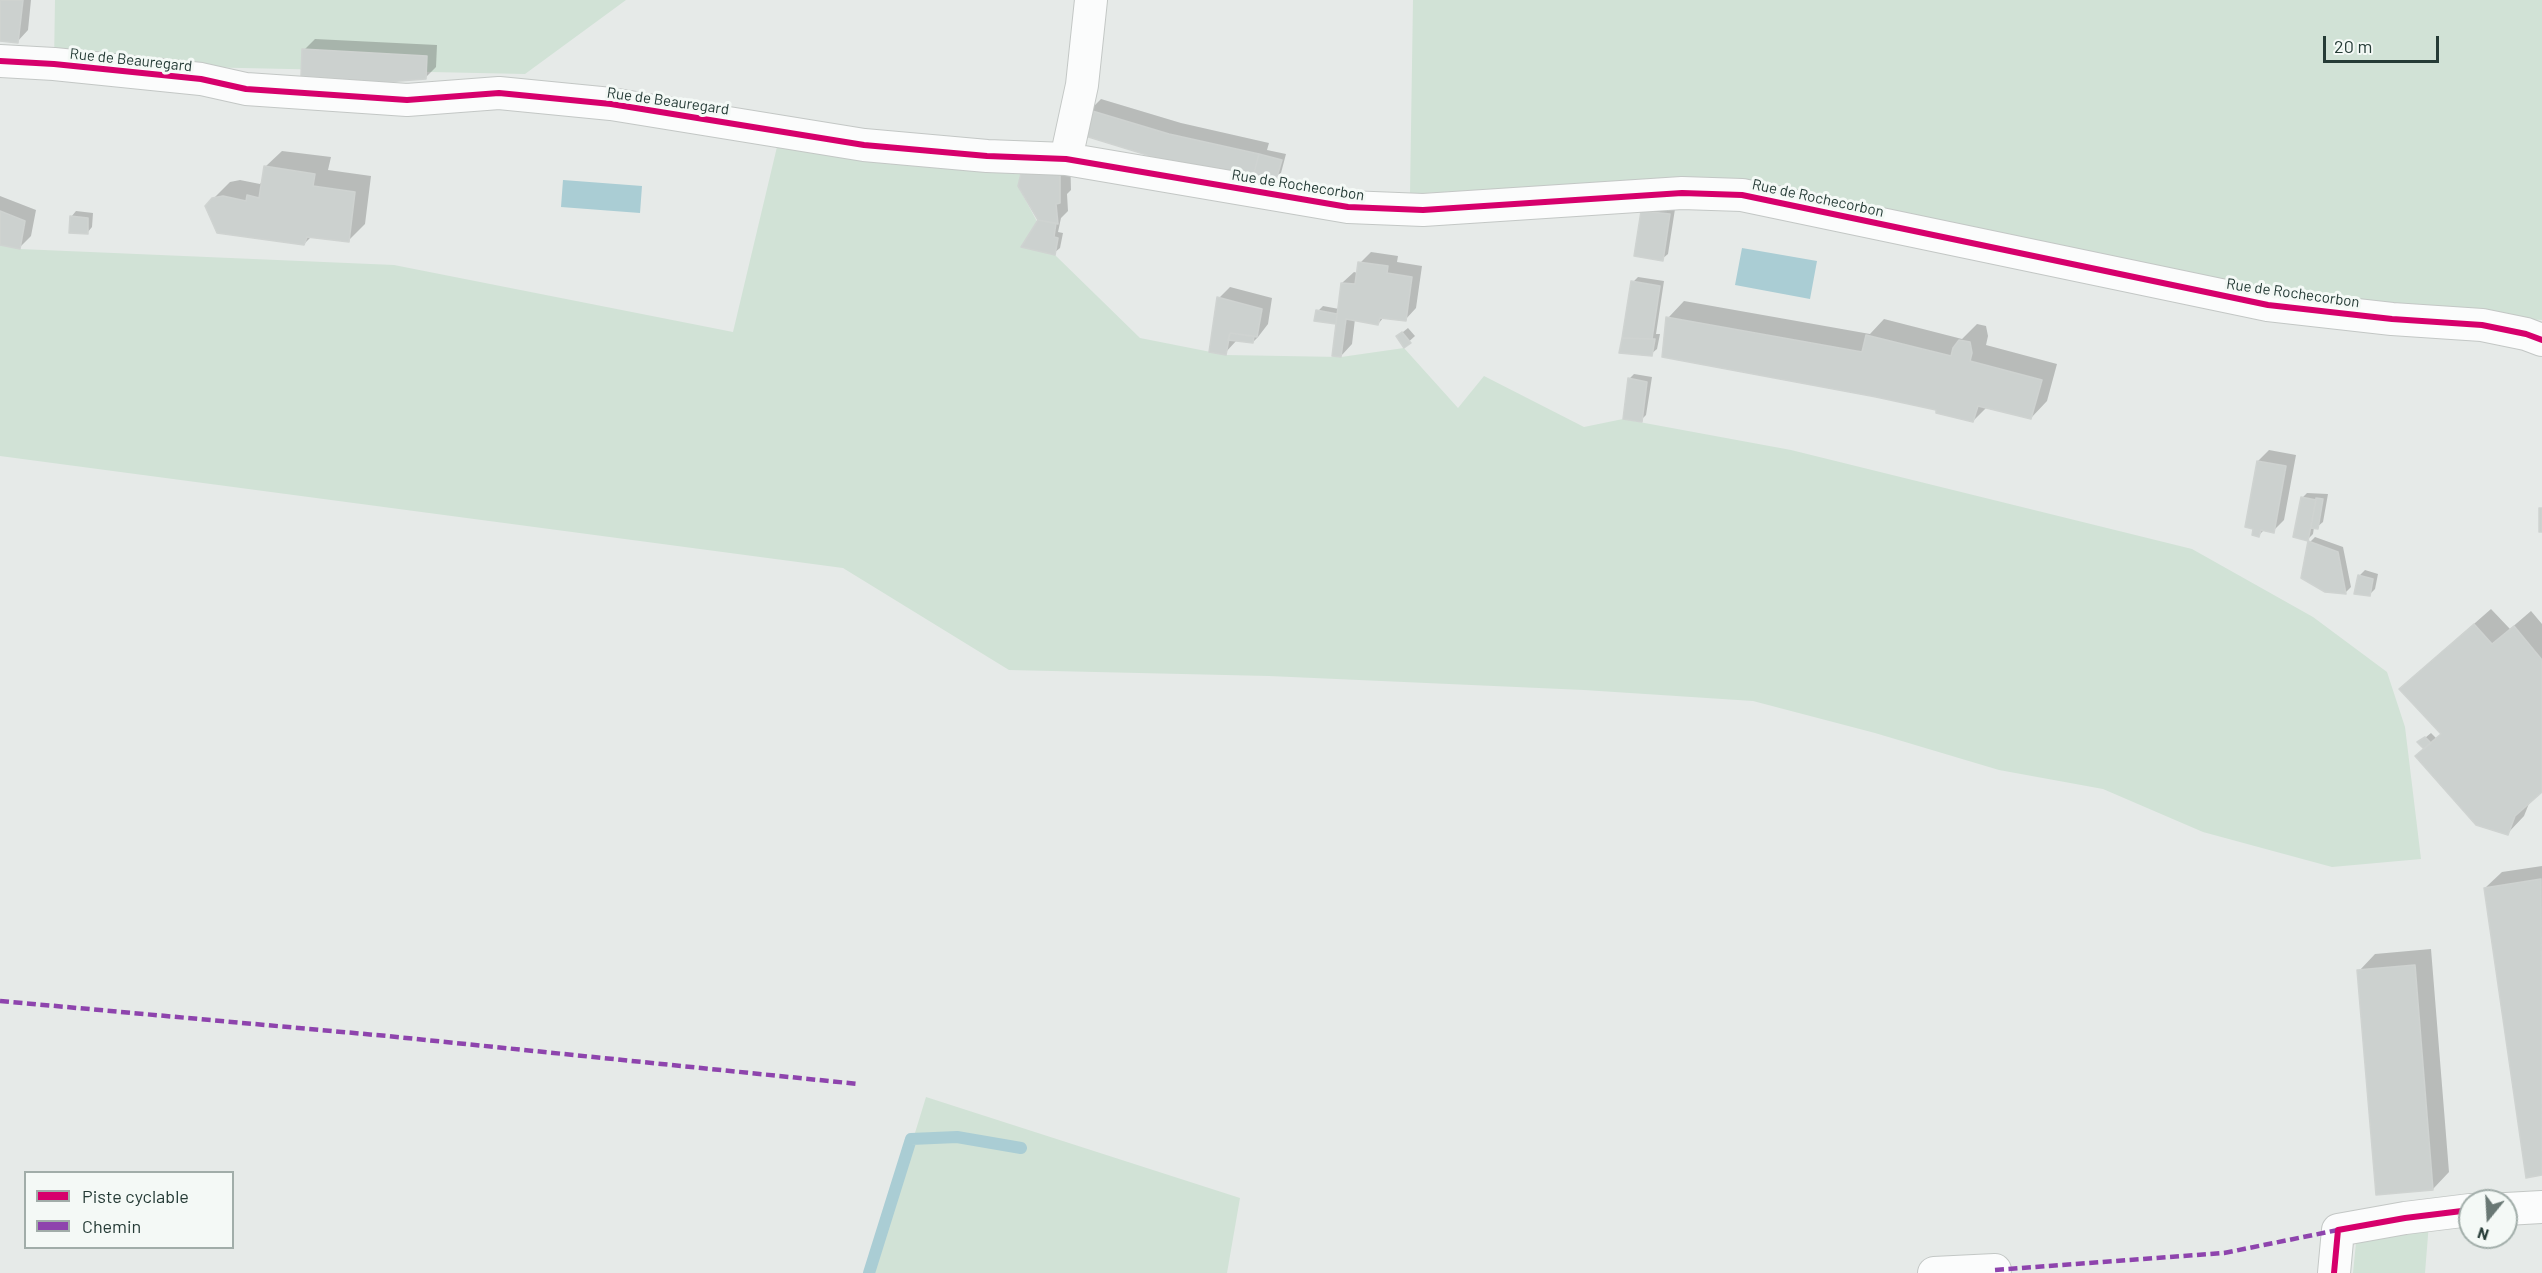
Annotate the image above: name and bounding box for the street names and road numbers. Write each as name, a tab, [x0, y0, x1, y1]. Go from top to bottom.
street label: Rue de Beauregard	[69, 45, 193, 75]
street label: Rue de Beauregard	[606, 84, 730, 118]
street label: Rue de Rochecorbon	[1230, 166, 1366, 204]
street label: Rue de Rochecorbon	[1750, 175, 1886, 221]
street label: Rue de Rochecorbon	[2225, 275, 2361, 311]

